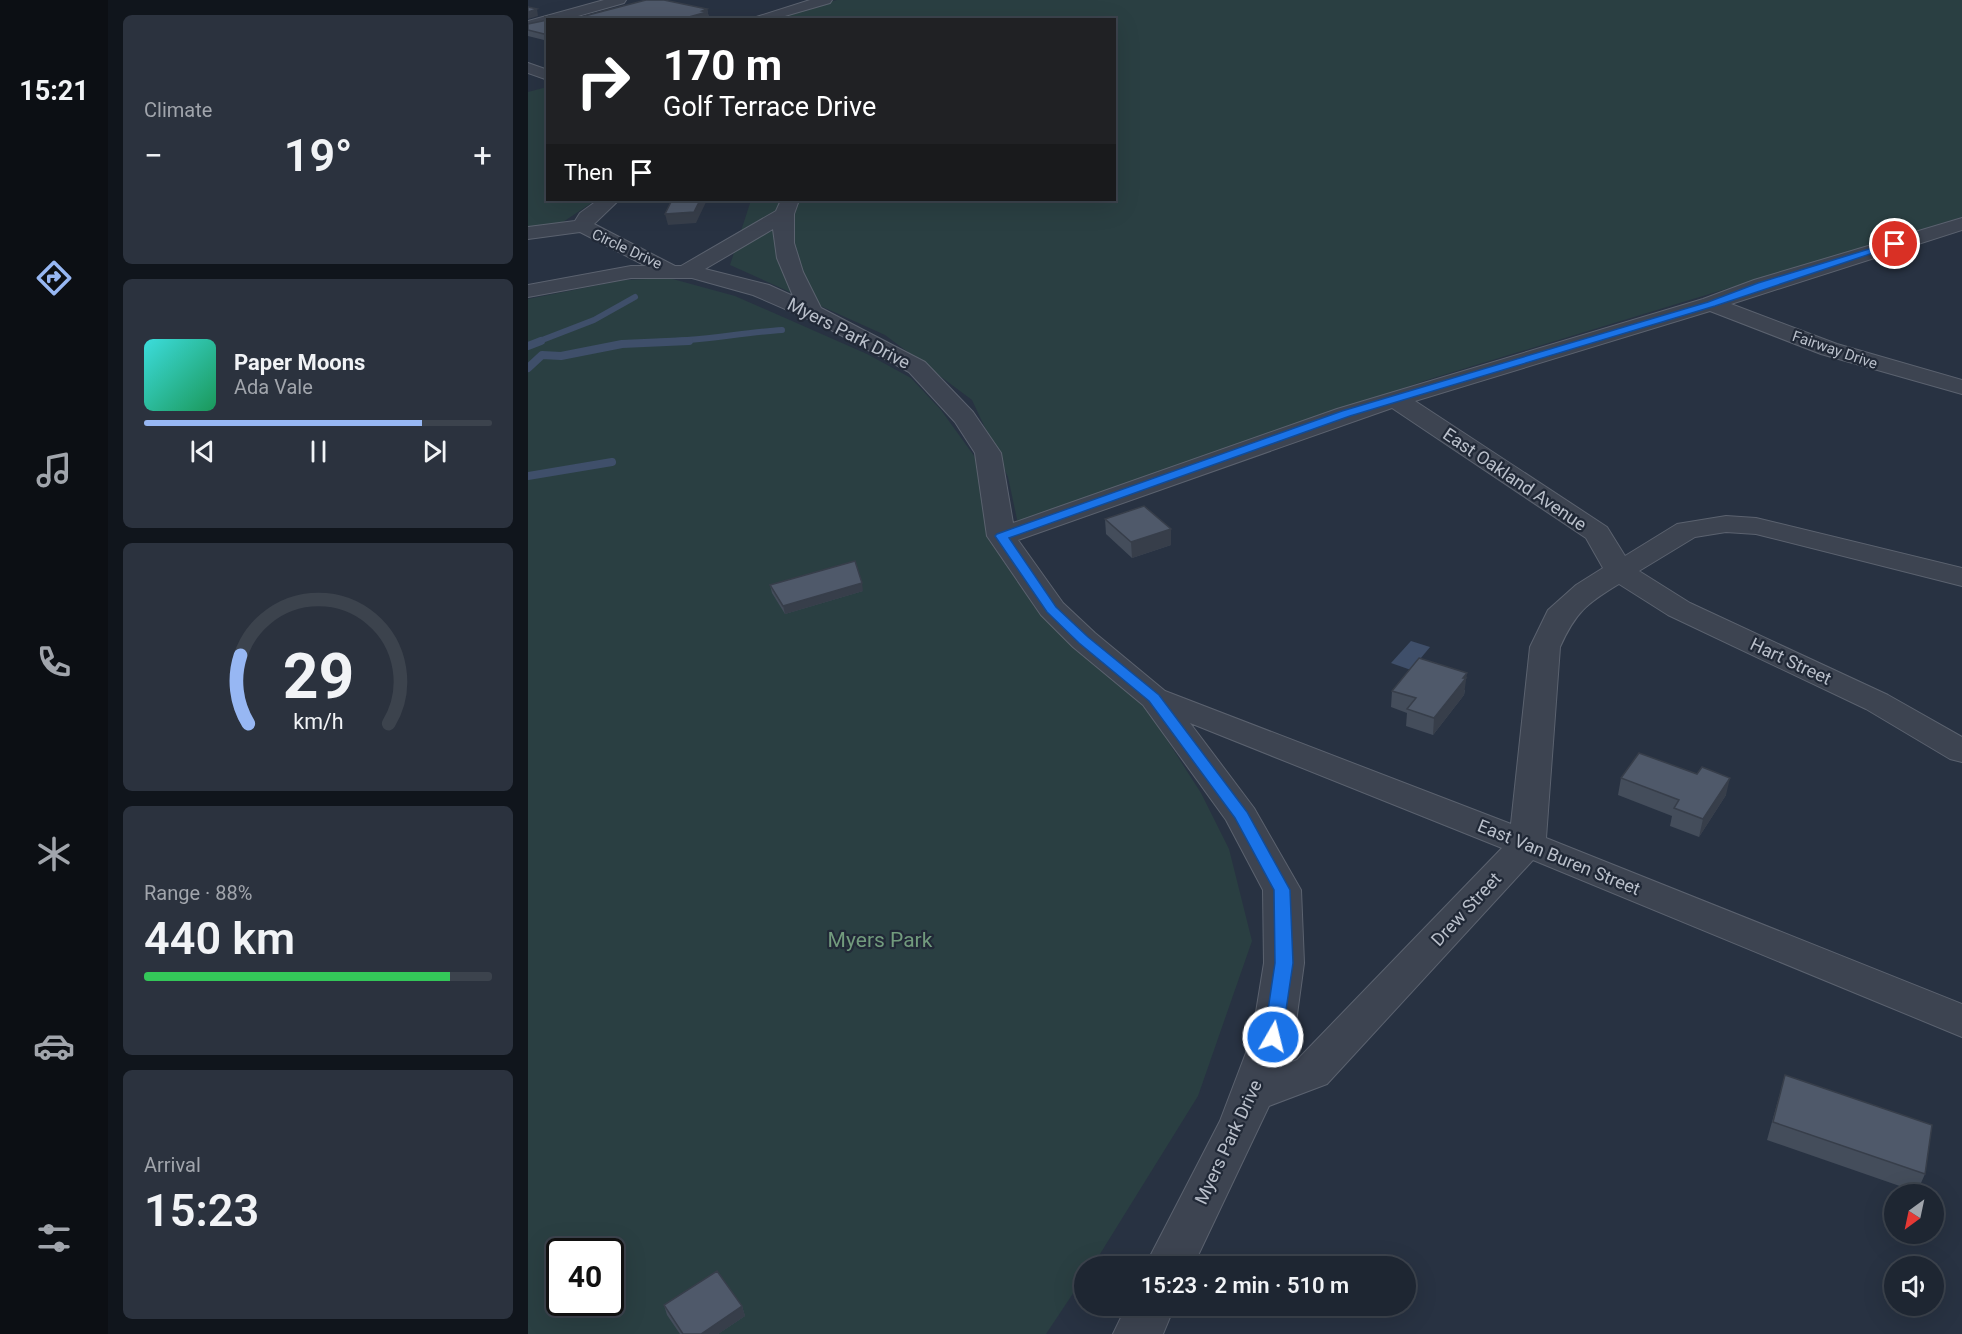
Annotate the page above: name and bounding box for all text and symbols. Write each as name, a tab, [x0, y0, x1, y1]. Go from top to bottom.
text: 170 m	[663, 41, 782, 90]
icon: right	[564, 42, 642, 120]
text: 15:21	[19, 75, 89, 107]
text: Golf Terrace Drive	[663, 91, 876, 123]
text: Climate	[144, 98, 212, 122]
text: 19°	[284, 129, 352, 182]
text: −	[144, 136, 163, 175]
text: +	[473, 136, 492, 175]
icon: arrive	[625, 156, 658, 189]
text: Then	[564, 160, 613, 185]
pin	[1869, 218, 1920, 269]
street label: Circle Drive	[589, 225, 665, 273]
icon: arrive	[1878, 227, 1911, 260]
icon: directions	[33, 257, 75, 299]
street label: Myers Park Drive	[784, 293, 914, 373]
street label: Fairway Drive	[1790, 327, 1880, 373]
text: Paper Moons	[234, 350, 365, 375]
text: Ada Vale	[234, 375, 313, 399]
street label: East Oakland Avenue	[1439, 423, 1591, 535]
icon: previous	[186, 435, 219, 468]
icon: pause	[302, 435, 335, 468]
icon: next	[418, 435, 451, 468]
icon: music	[33, 449, 75, 491]
street label: Hart Street	[1747, 633, 1835, 689]
text: 29	[282, 640, 354, 713]
icon: phone	[33, 641, 75, 683]
text: km/h	[293, 709, 343, 734]
street label: East Van Buren Street	[1475, 815, 1643, 899]
icon: climate	[33, 833, 75, 875]
street label: Drew Street	[1427, 868, 1505, 950]
text: Range · 88%	[144, 881, 252, 905]
text: 440 km	[144, 912, 295, 965]
park label: Myers Park	[828, 928, 933, 952]
position arrow	[1241, 1005, 1305, 1069]
icon: car	[33, 1025, 75, 1067]
street label: Myers Park Drive	[1190, 1077, 1266, 1207]
text: Arrival	[144, 1153, 201, 1177]
text: 15:23	[144, 1184, 259, 1237]
north arrow	[1884, 1184, 1944, 1244]
map controls	[1884, 1184, 1944, 1316]
icon: filters	[33, 1217, 75, 1259]
speed limit sign: 40	[546, 1238, 624, 1316]
button: sound	[1884, 1256, 1944, 1316]
text: 15:23 · 2 min · 510 m	[1141, 1273, 1349, 1298]

